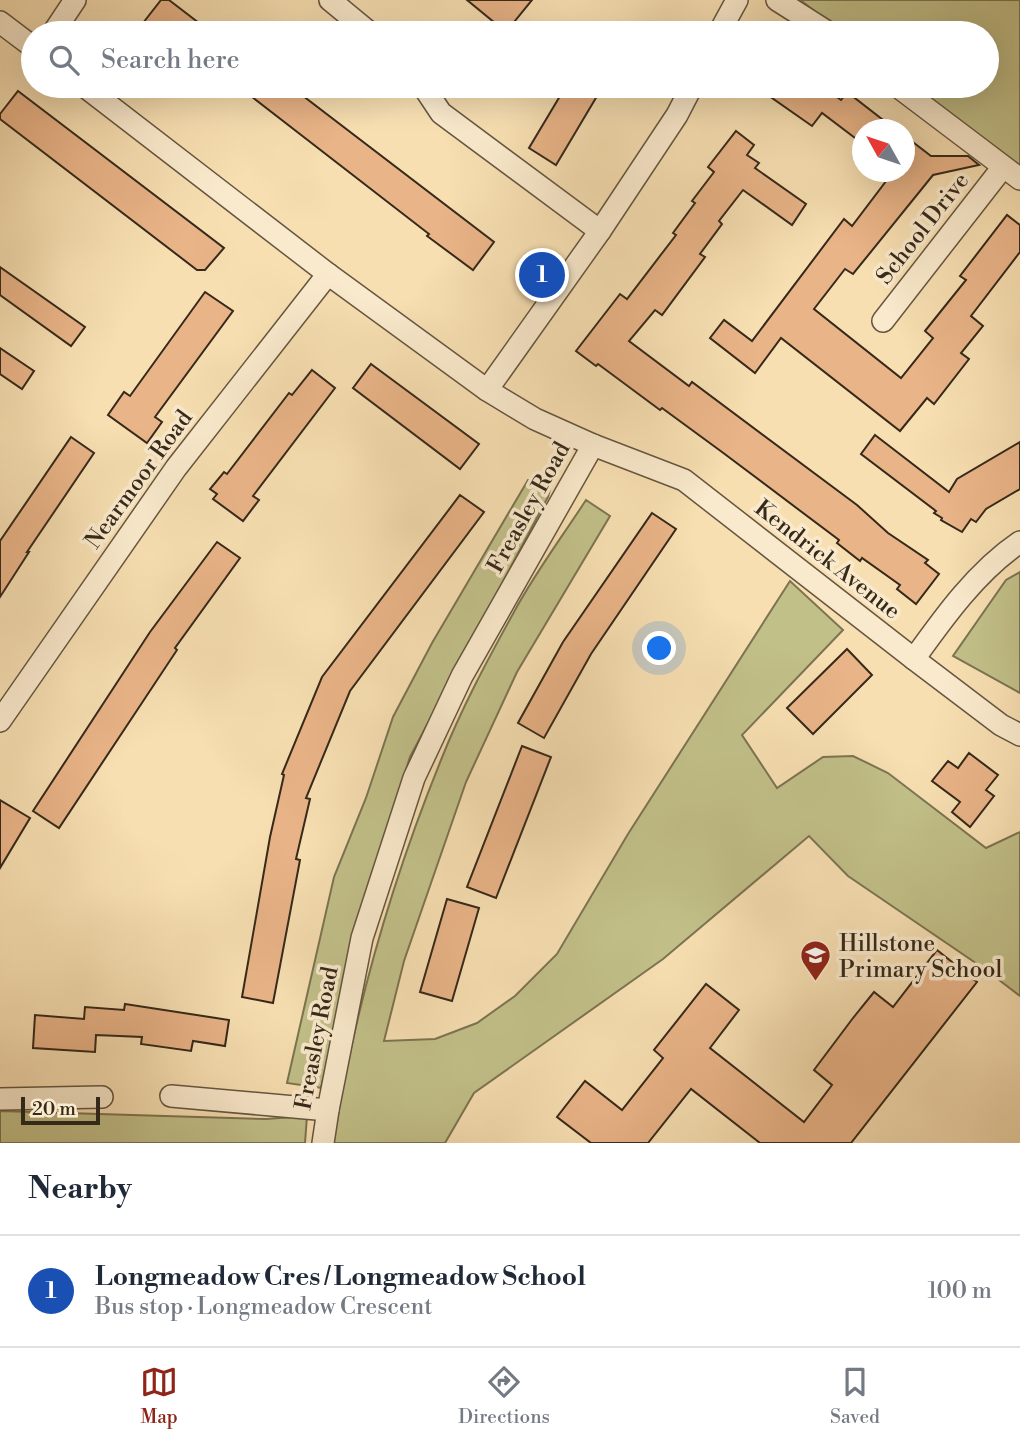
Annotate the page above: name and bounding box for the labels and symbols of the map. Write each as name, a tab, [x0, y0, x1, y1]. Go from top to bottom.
north arrow	[852, 119, 915, 182]
street label: School Drive	[870, 167, 975, 290]
pin: 1	[519, 249, 565, 301]
street label: Nearmoor Road	[79, 405, 198, 554]
street label: Freasley Road	[481, 437, 576, 578]
street label: Kendrick Avenue	[749, 494, 906, 625]
your location	[642, 631, 676, 665]
place label: Hillstone Primary School	[839, 930, 1002, 984]
school or university icon: Hillstone Primary School	[799, 939, 833, 983]
street label: Freasley Road	[289, 964, 345, 1112]
scale bar	[21, 1094, 100, 1126]

